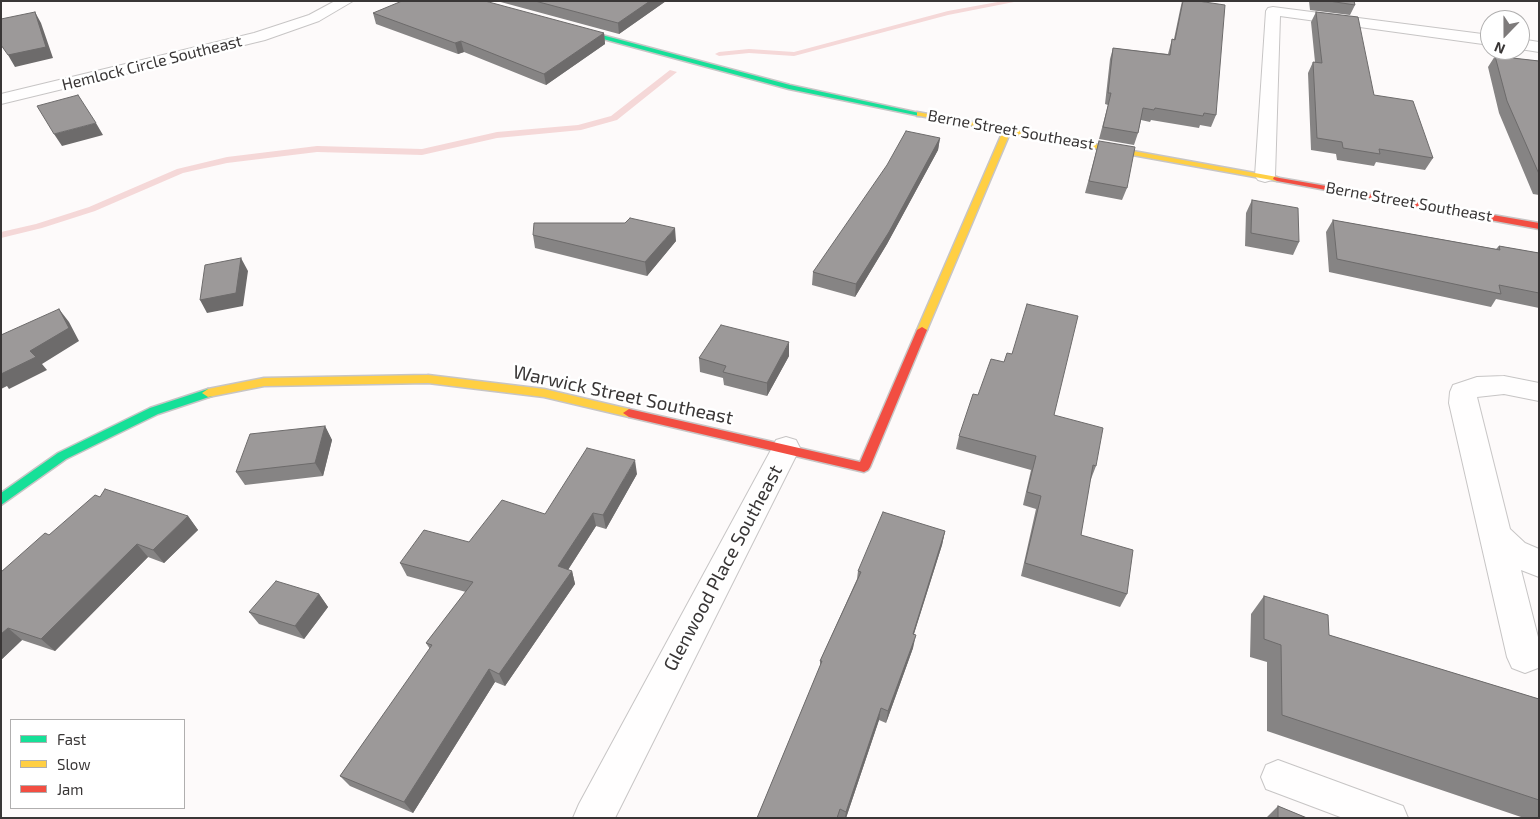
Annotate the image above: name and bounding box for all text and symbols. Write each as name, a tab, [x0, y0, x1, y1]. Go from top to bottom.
north arrow	[1480, 10, 1530, 60]
street label: Hemlock Circle Southeast	[60, 31, 244, 95]
text: N	[1492, 39, 1507, 58]
street label: Berne Street Southeast	[926, 106, 1096, 154]
street label: Berne Street Southeast	[1324, 178, 1494, 226]
street label: Warwick Street Southeast	[511, 361, 735, 429]
street label: Glenwood Place Southeast	[659, 461, 787, 675]
legend	[10, 719, 185, 809]
text: Fast	[57, 730, 86, 748]
text: Slow	[57, 755, 91, 773]
text: Jam	[57, 780, 83, 798]

